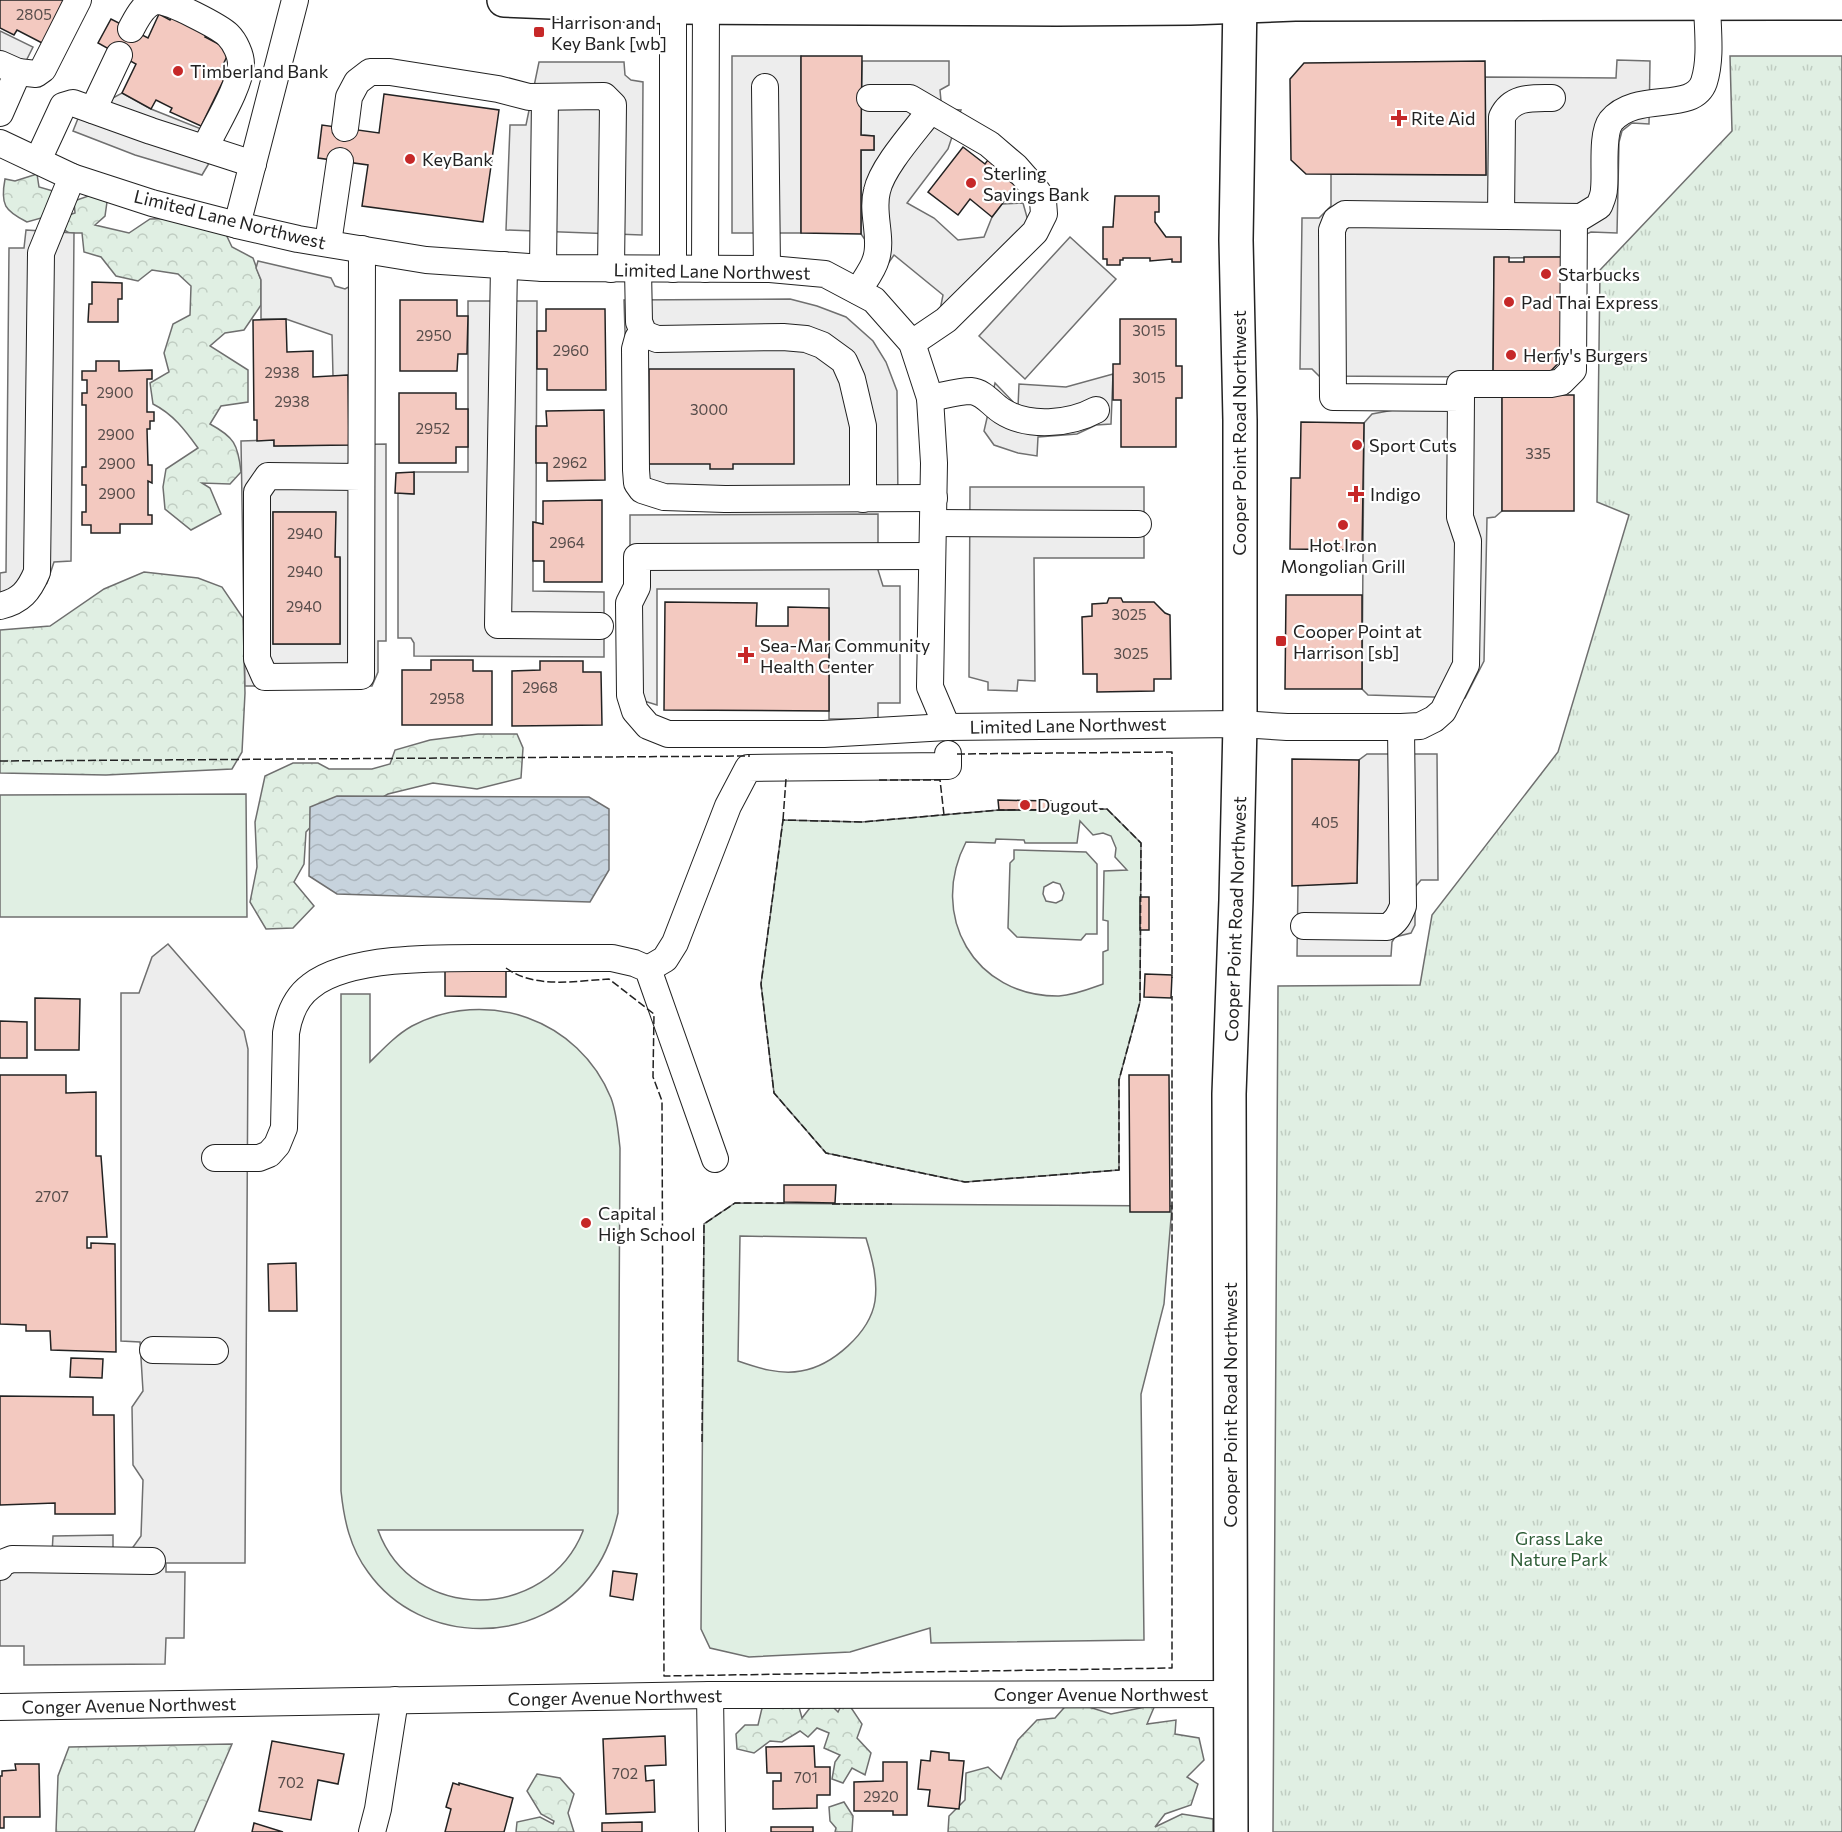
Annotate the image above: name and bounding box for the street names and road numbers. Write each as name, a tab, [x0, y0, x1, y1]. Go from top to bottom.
street label: Limited Lane Northwest	[132, 185, 328, 253]
street label: Limited Lane Northwest	[613, 258, 811, 284]
street label: Cooper Point Road Northwest	[1228, 310, 1250, 556]
street label: Limited Lane Northwest	[969, 712, 1167, 738]
street label: Cooper Point Road Northwest	[1220, 796, 1250, 1042]
street label: Cooper Point Road Northwest	[1219, 1282, 1241, 1528]
street label: Conger Avenue Northwest	[994, 1683, 1208, 1705]
street label: Conger Avenue Northwest	[507, 1684, 723, 1710]
street label: Conger Avenue Northwest	[21, 1692, 237, 1718]

